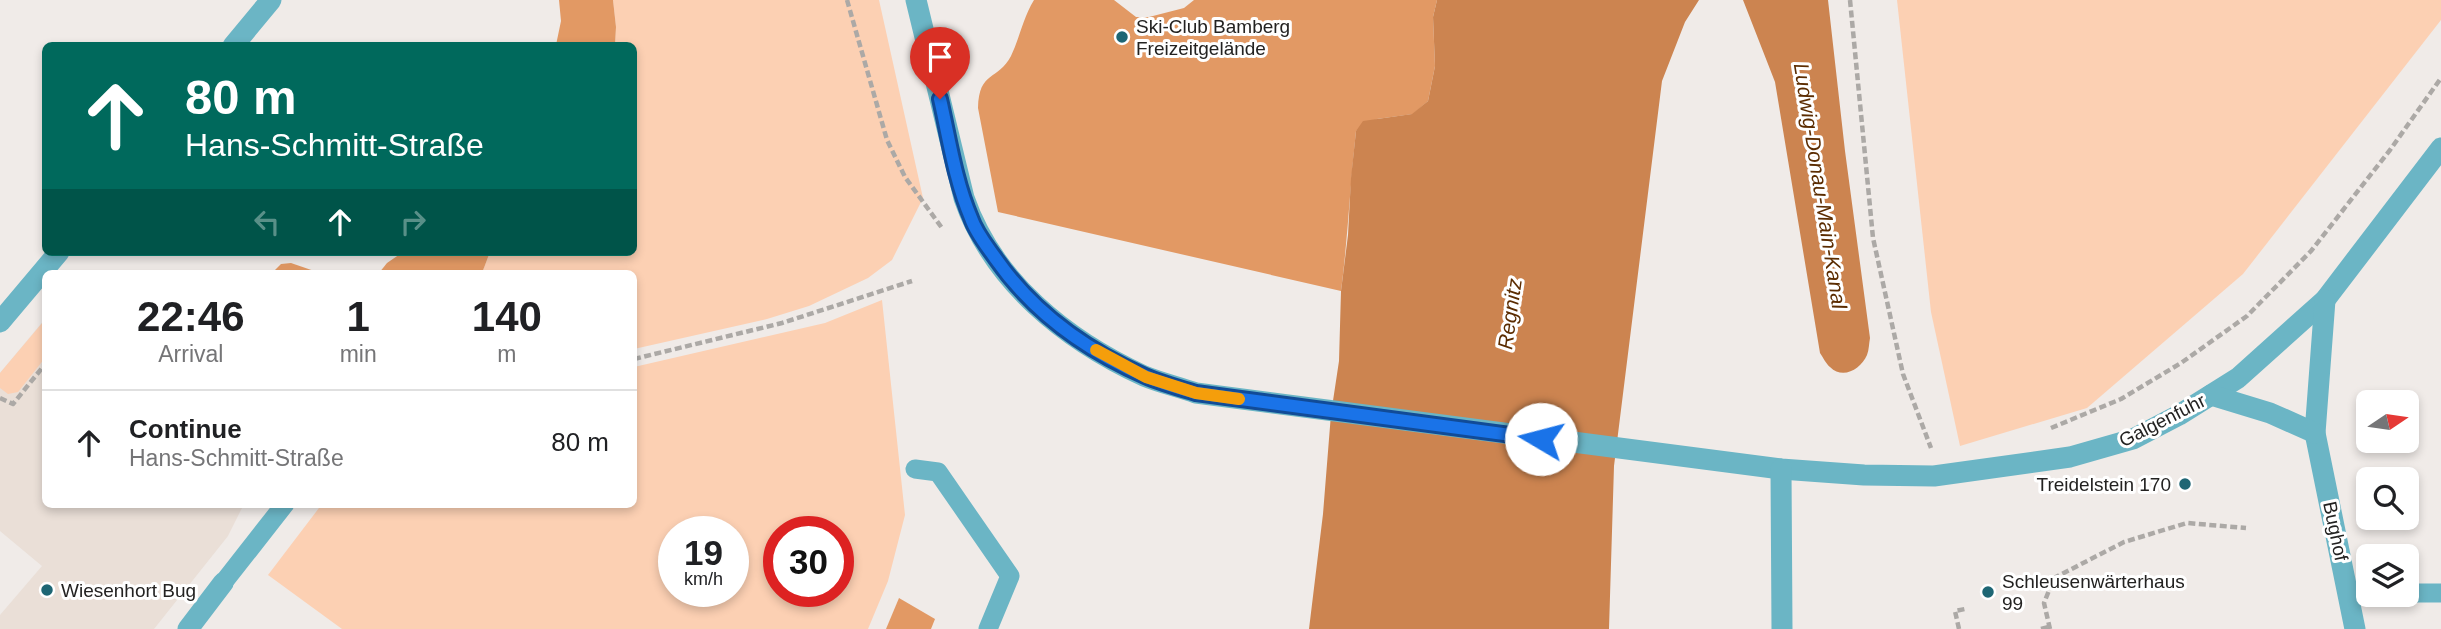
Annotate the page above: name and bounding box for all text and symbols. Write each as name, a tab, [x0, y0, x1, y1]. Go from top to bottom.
place label: Ski-Club Bamberg Freizeitgelände	[1136, 16, 1290, 59]
pin	[910, 27, 970, 99]
marker: Ski-Club Bamberg Freizeitgelände	[1114, 29, 1130, 45]
icon: arrive	[921, 38, 959, 76]
water label: Ludwig-Donau-Main-Kanal	[1790, 61, 1852, 312]
icon: ahead	[70, 70, 161, 161]
text: 80 m	[185, 70, 297, 124]
text: Hans-Schmitt-Straße	[185, 127, 484, 163]
icon: left	[248, 203, 286, 241]
icon: ahead	[321, 203, 359, 241]
icon: right	[394, 203, 432, 241]
water label: Regnitz	[1493, 277, 1526, 351]
text: 22:46	[137, 293, 245, 340]
text: 1	[346, 293, 370, 340]
text: 140	[472, 293, 542, 340]
text: Arrival	[158, 341, 223, 367]
text: min	[340, 341, 377, 367]
text: m	[497, 341, 516, 367]
street label: Galgenfuhr	[2116, 389, 2209, 451]
north arrow	[2356, 390, 2418, 453]
map controls	[2356, 390, 2419, 607]
position arrow	[1504, 402, 1578, 476]
text: Continue	[129, 414, 242, 444]
icon: ahead	[70, 424, 108, 462]
text: 80 m	[551, 427, 609, 457]
text: Hans-Schmitt-Straße	[129, 445, 344, 471]
button: search	[2356, 467, 2419, 530]
place label: Treidelstein 170	[2037, 474, 2171, 495]
marker: Treidelstein 170	[2177, 476, 2193, 492]
street label: Bughof	[2319, 499, 2352, 563]
speed limit sign: 30	[763, 516, 854, 607]
text: 19	[684, 533, 723, 572]
button: layers	[2356, 544, 2419, 607]
text: km/h	[684, 569, 723, 589]
place label: Schleusenwärterhaus 99	[2002, 571, 2185, 614]
place label: Wiesenhort Bug	[61, 580, 196, 601]
marker: Wiesenhort Bug	[39, 582, 55, 598]
marker: Schleusenwärterhaus 99	[1980, 584, 1996, 600]

